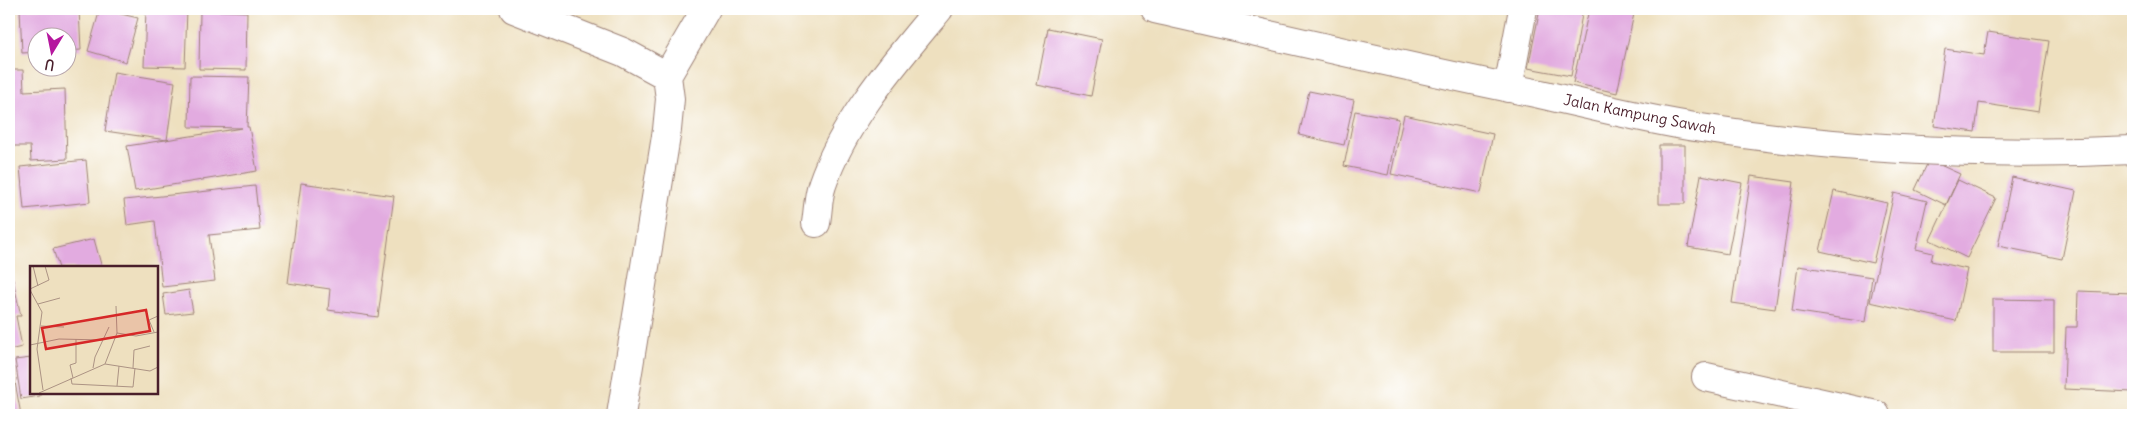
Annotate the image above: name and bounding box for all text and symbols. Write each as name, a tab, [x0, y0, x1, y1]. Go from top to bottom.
north arrow	[28, 28, 78, 78]
text: U	[43, 55, 56, 74]
street label: Jalan Kampung Sawah	[1562, 90, 1718, 138]
inset map	[30, 266, 158, 394]

